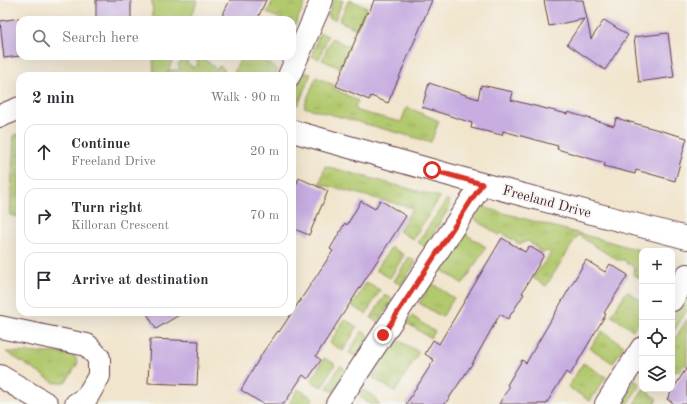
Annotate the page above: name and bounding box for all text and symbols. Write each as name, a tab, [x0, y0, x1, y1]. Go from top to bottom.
search box	[16, 16, 296, 60]
icon: search	[30, 27, 52, 49]
text: Search here	[62, 31, 139, 46]
text: 2 min	[32, 90, 75, 107]
text: Walk · 90 m	[211, 91, 280, 104]
text: Continue	[71, 137, 130, 152]
icon: ahead	[33, 141, 55, 163]
text: 20 m	[250, 145, 279, 158]
text: Freeland Drive	[71, 155, 156, 168]
route start	[423, 161, 441, 179]
street label: Freeland Drive	[501, 183, 593, 221]
text: Turn right	[71, 201, 142, 216]
icon: right	[33, 205, 55, 227]
text: 70 m	[250, 209, 279, 222]
text: Killoran Crescent	[71, 219, 169, 232]
map controls	[639, 248, 675, 392]
button: +	[639, 248, 675, 284]
icon: arrive	[33, 269, 55, 291]
text: Arrive at destination	[71, 273, 209, 288]
button: −	[639, 284, 675, 320]
button: locate	[639, 320, 675, 356]
route end	[374, 326, 392, 344]
button: layers	[639, 356, 675, 392]

